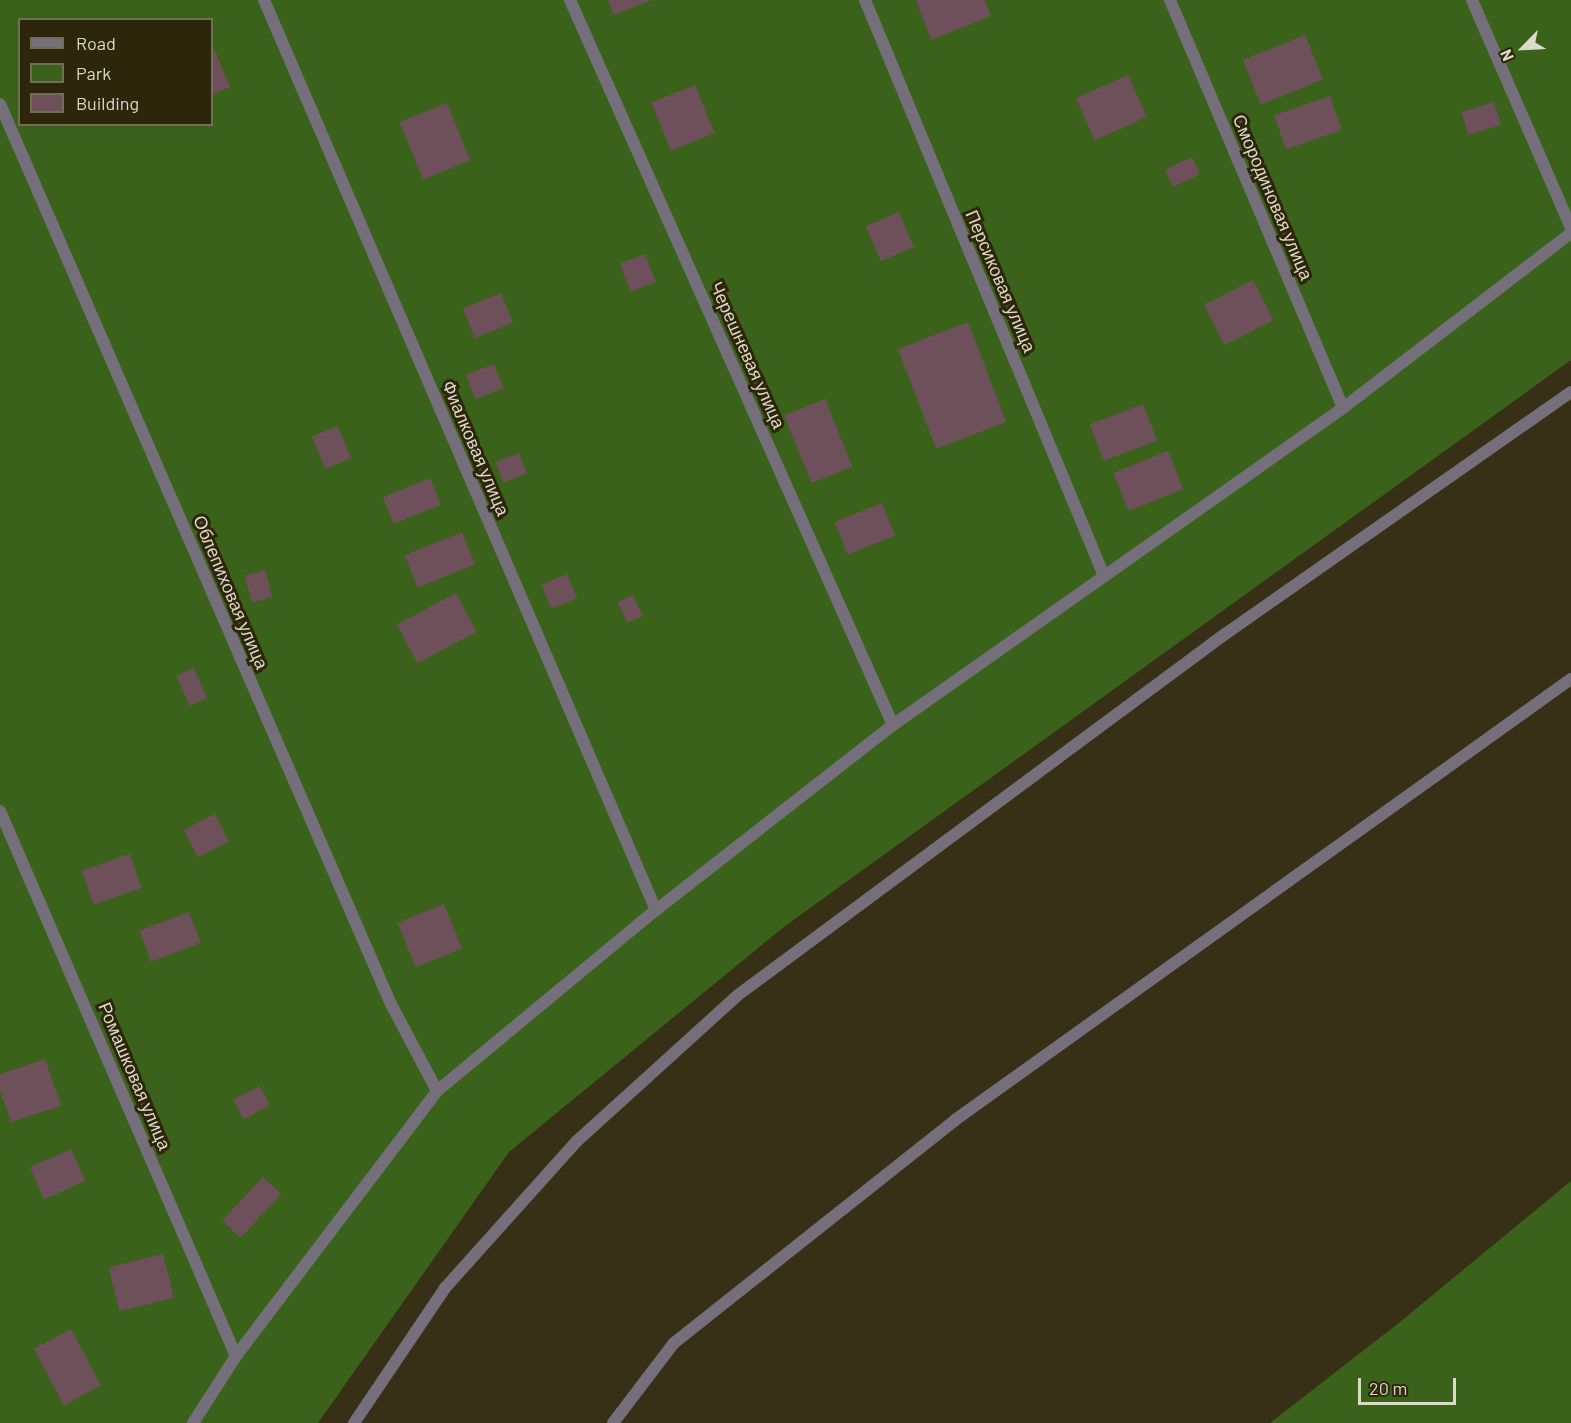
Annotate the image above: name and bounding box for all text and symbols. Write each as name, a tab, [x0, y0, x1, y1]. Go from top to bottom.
legend	[18, 18, 213, 126]
north arrow	[1493, 18, 1553, 78]
text: Road	[76, 32, 116, 54]
text: N	[1495, 47, 1517, 64]
text: Park	[76, 62, 111, 84]
text: Building	[76, 92, 139, 114]
street label: Смородиновая улица	[1228, 111, 1318, 283]
street label: Персиковая улица	[961, 207, 1041, 355]
street label: Черешневая улица	[706, 278, 790, 432]
street label: Фиалковая улица	[438, 377, 514, 519]
street label: Облепиховая улица	[189, 512, 273, 672]
street label: Ромашковая улица	[94, 999, 176, 1153]
scale bar	[1361, 1366, 1458, 1404]
text: 20 m	[1369, 1377, 1407, 1399]

